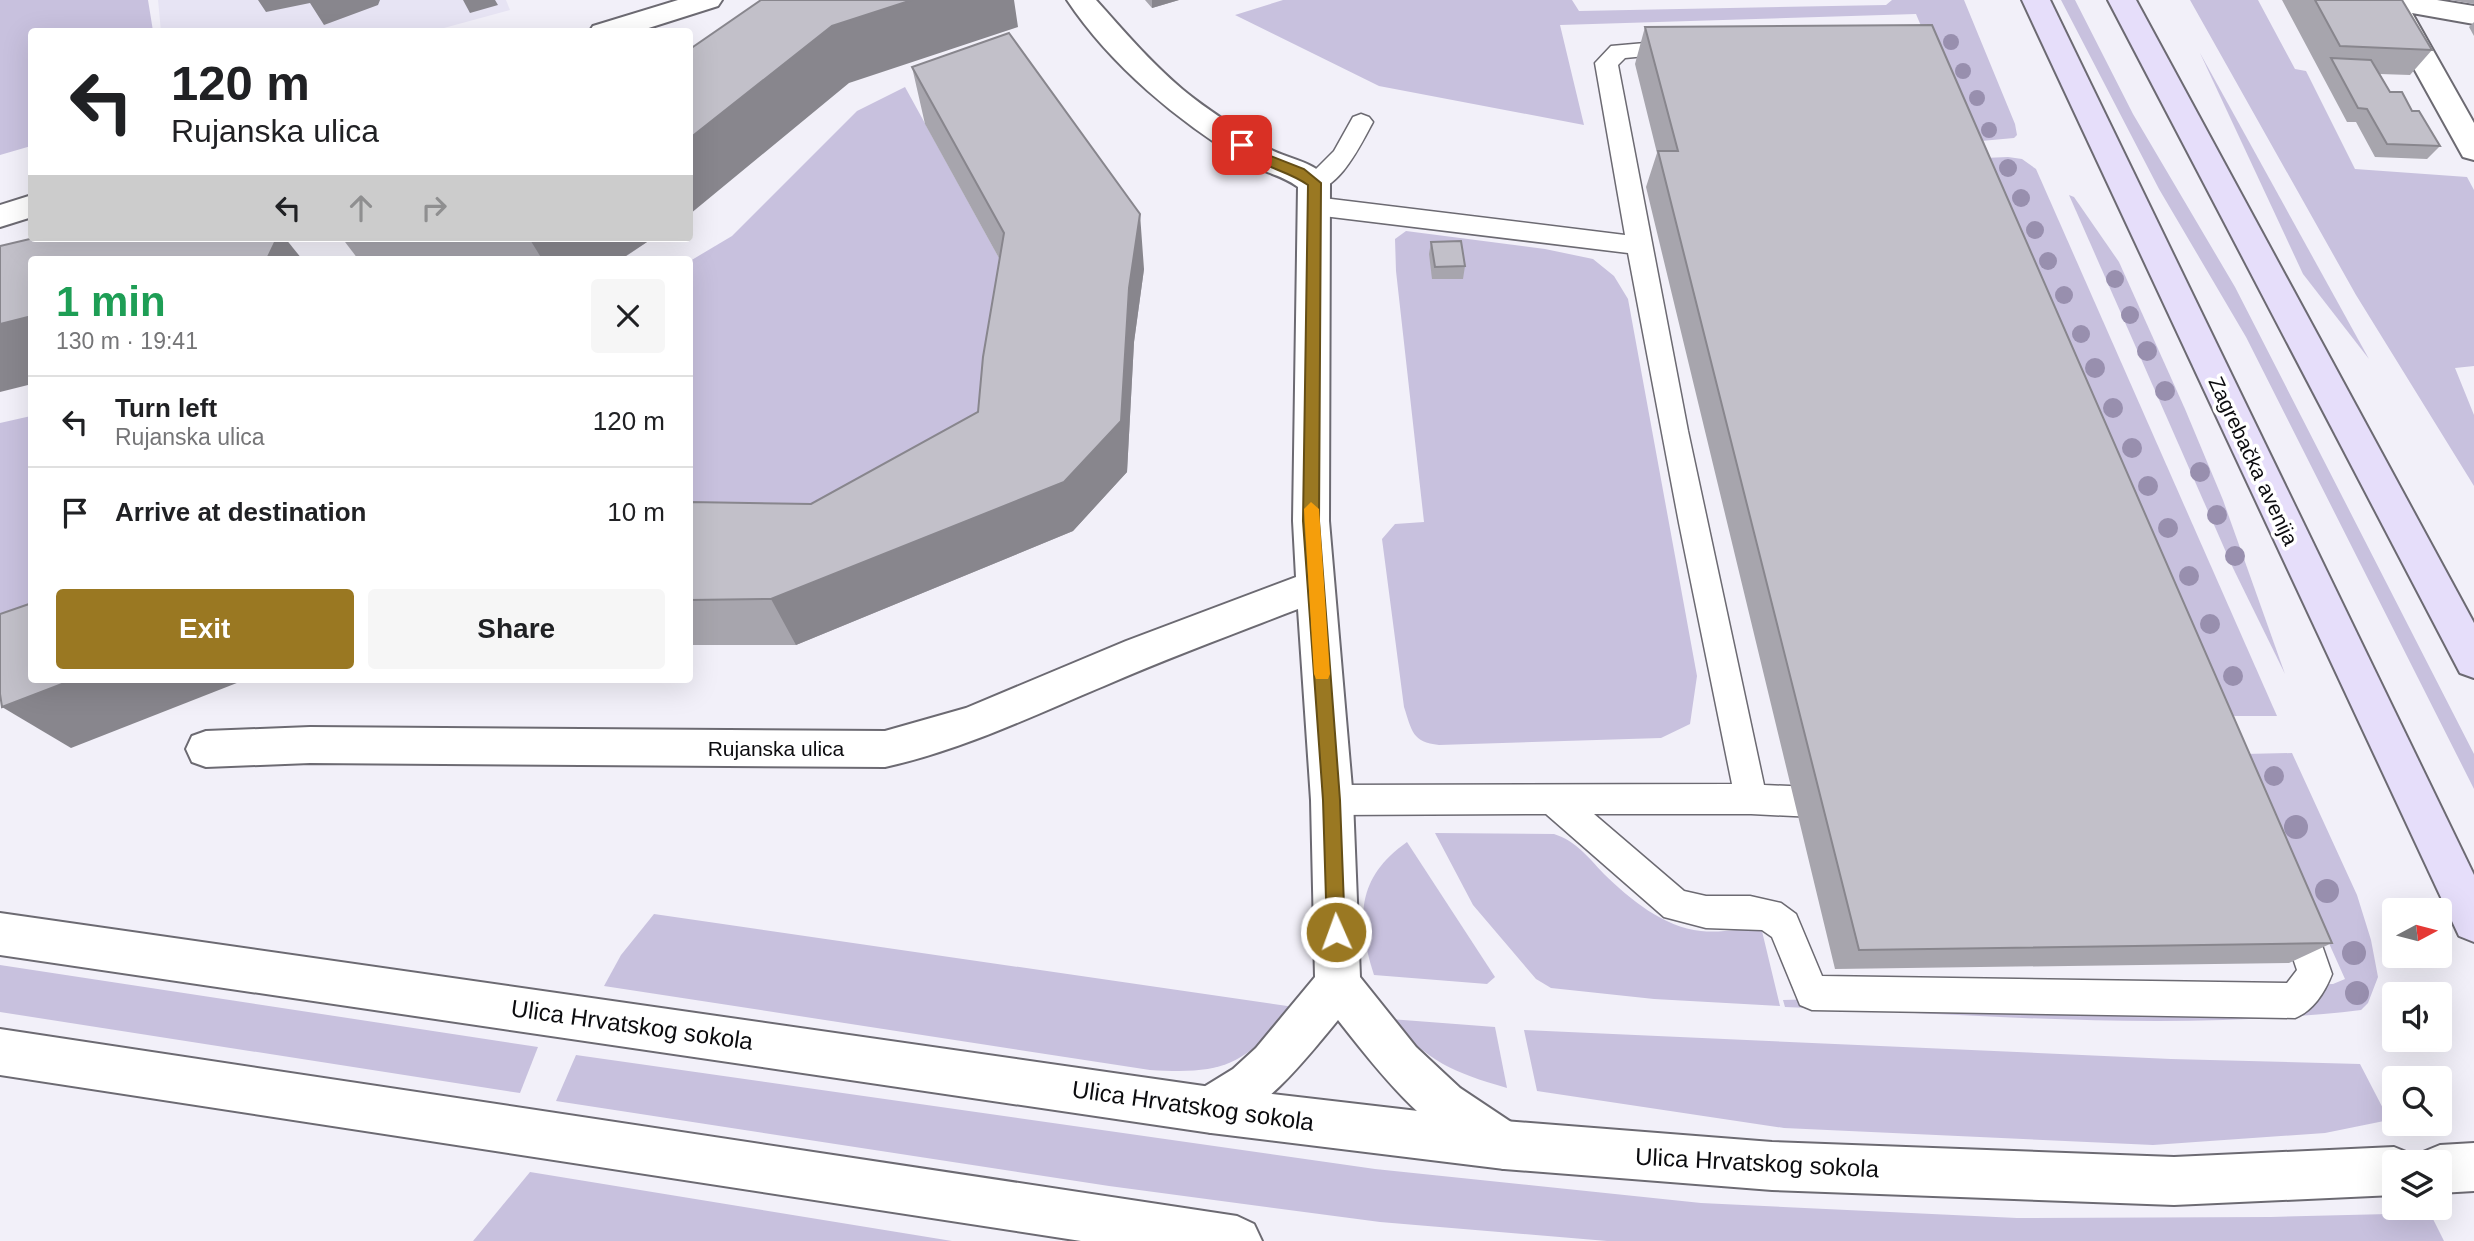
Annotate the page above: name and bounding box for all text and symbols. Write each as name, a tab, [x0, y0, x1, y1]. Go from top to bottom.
icon: left	[56, 56, 147, 147]
text: 120 m	[171, 56, 310, 110]
text: Rujanska ulica	[171, 113, 379, 149]
pin	[1212, 115, 1272, 175]
icon: arrive	[1223, 126, 1261, 164]
icon: left	[269, 189, 307, 227]
icon: ahead	[342, 189, 380, 227]
icon: right	[415, 189, 453, 227]
text: 1 min	[56, 278, 166, 325]
button: close	[591, 279, 665, 353]
text: 130 m · 19:41	[56, 328, 198, 354]
street label: Zagrebačka avenija	[2204, 373, 2303, 549]
text: Turn left	[115, 393, 217, 423]
icon: left	[56, 403, 94, 441]
text: 120 m	[593, 406, 665, 436]
text: Rujanska ulica	[115, 424, 265, 450]
icon: arrive	[56, 494, 94, 532]
text: Arrive at destination	[115, 497, 366, 527]
text: 10 m	[607, 497, 665, 527]
button: Exit	[56, 589, 354, 669]
button: Share	[368, 589, 665, 669]
street label: Rujanska ulica	[708, 737, 845, 760]
position arrow	[1299, 895, 1373, 969]
north arrow	[2382, 898, 2452, 968]
map controls	[2382, 898, 2452, 1220]
button: sound	[2382, 982, 2452, 1052]
street label: Ulica Hrvatskog sokola	[509, 994, 755, 1055]
button: search	[2382, 1066, 2452, 1136]
street label: Ulica Hrvatskog sokola	[1070, 1075, 1316, 1136]
street label: Ulica Hrvatskog sokola	[1634, 1143, 1880, 1182]
button: layers	[2382, 1150, 2452, 1220]

